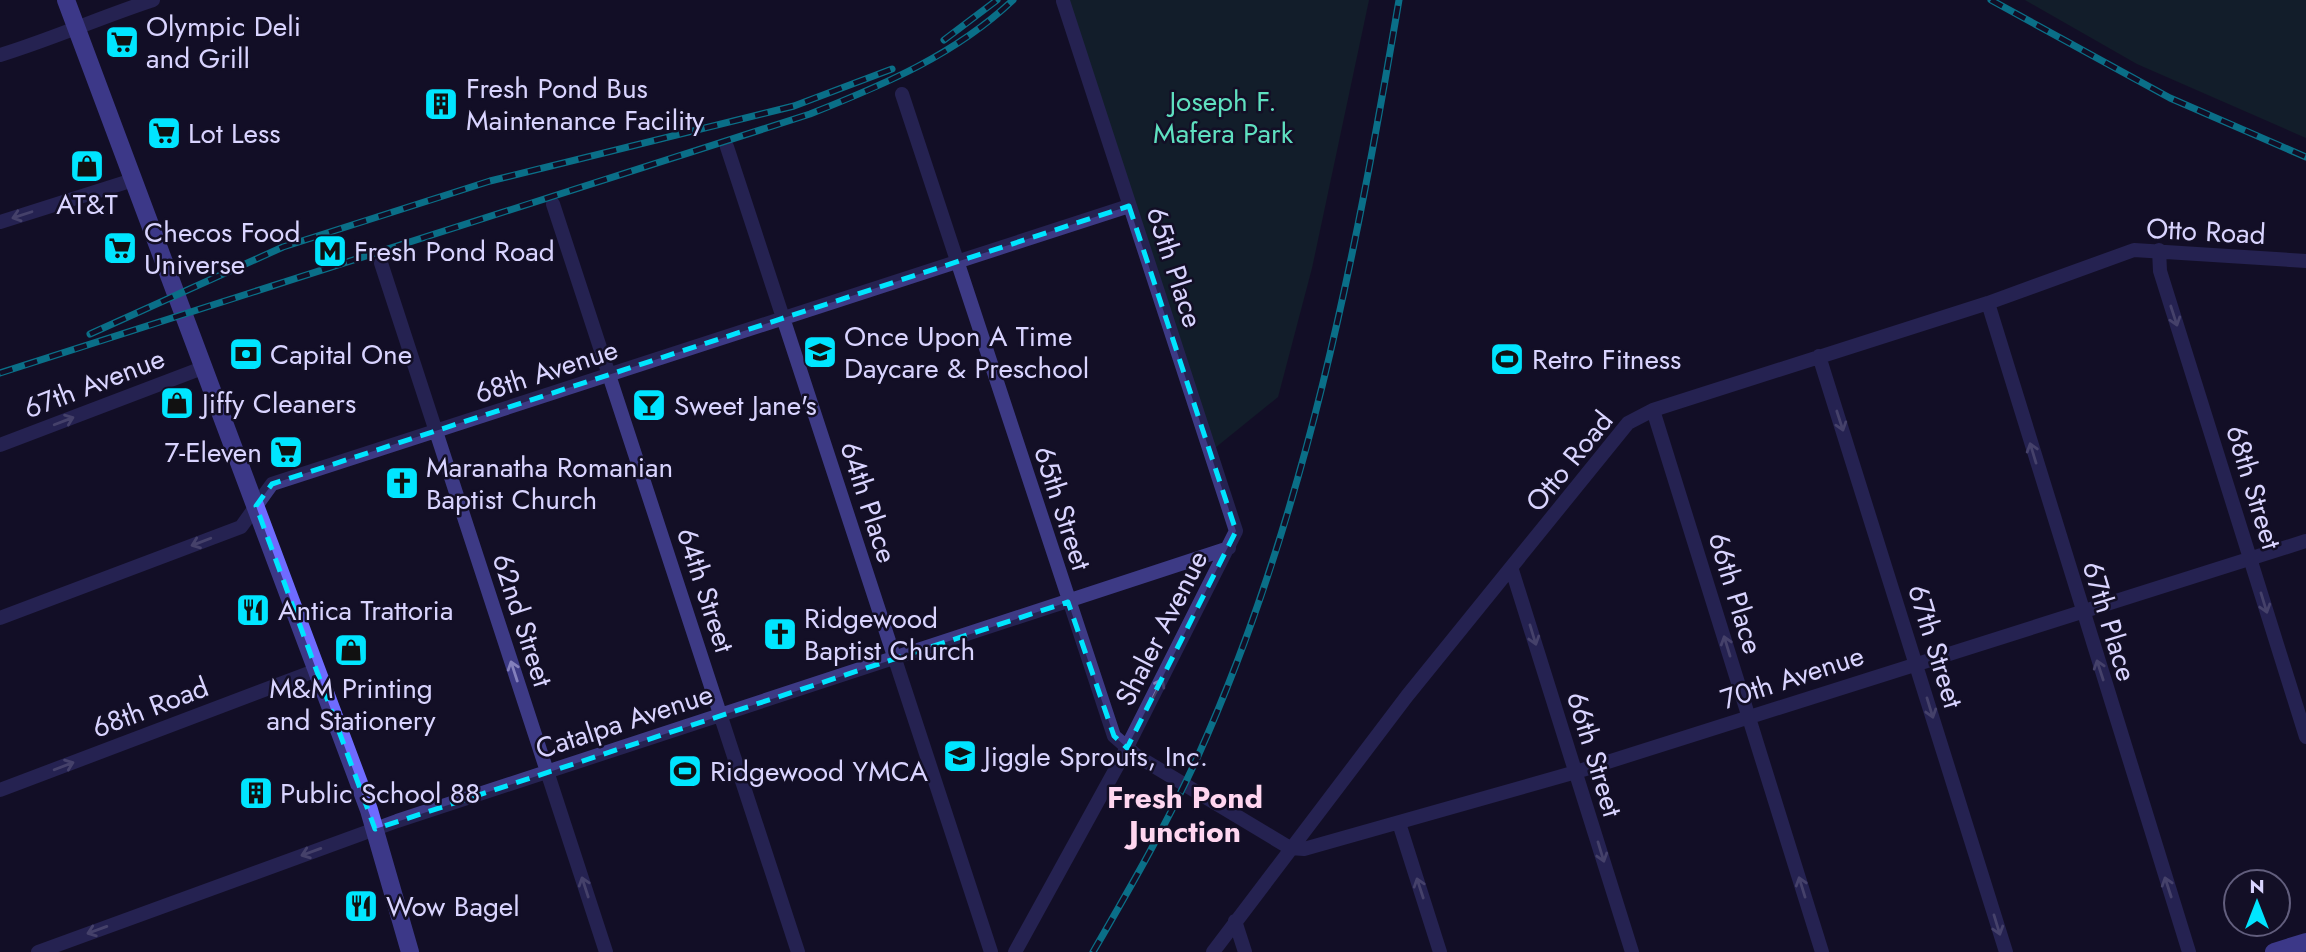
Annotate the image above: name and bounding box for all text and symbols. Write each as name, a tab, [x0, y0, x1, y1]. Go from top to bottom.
place label: Olympic Deli and Grill	[146, 6, 301, 79]
supermarket icon: Olympic Deli and Grill	[103, 23, 141, 61]
place label: Fresh Pond Bus Maintenance Facility	[466, 68, 705, 141]
park label: Joseph F. Mafera Park	[1153, 81, 1294, 154]
building icon: Fresh Pond Bus Maintenance Facility	[422, 85, 460, 123]
place label: Lot Less	[188, 113, 281, 154]
supermarket icon: Lot Less	[145, 114, 183, 152]
shop icon: AT&T	[68, 147, 106, 185]
place label: AT&T	[56, 184, 118, 225]
street label: 65th Place	[1136, 201, 1213, 333]
street label: Otto Road	[2145, 208, 2267, 255]
one-way arrow	[11, 210, 33, 223]
place label: Checos Food Universe	[144, 212, 300, 285]
supermarket icon: Checos Food Universe	[101, 229, 139, 267]
place label: Fresh Pond Road	[354, 231, 555, 272]
metro station icon: Fresh Pond Road	[311, 232, 349, 270]
one-way arrow	[2169, 305, 2181, 327]
place label: Once Upon A Time Daycare & Preschool	[844, 316, 1089, 389]
street label: 68th Avenue	[469, 329, 623, 414]
school or university icon: Once Upon A Time Daycare & Preschool	[801, 333, 839, 371]
place label: Capital One	[270, 334, 412, 375]
bank icon: Capital One	[227, 335, 265, 373]
street label: 67th Avenue	[18, 338, 171, 429]
place label: Retro Fitness	[1532, 339, 1681, 380]
sports icon: Retro Fitness	[1488, 340, 1526, 378]
place label: Jiffy Cleaners	[198, 383, 356, 424]
shop icon: Jiffy Cleaners	[158, 384, 196, 422]
place label: Sweet Jane's	[674, 385, 817, 426]
bar icon: Sweet Jane's	[630, 386, 668, 424]
street label: Otto Road	[1516, 402, 1623, 521]
one-way arrow	[1834, 410, 1847, 432]
one-way arrow	[52, 413, 74, 426]
street label: 68th Street	[2215, 420, 2292, 555]
place label: 7-Eleven	[165, 432, 262, 473]
supermarket icon: 7-Eleven	[267, 433, 305, 471]
street label: 64th Place	[830, 436, 907, 568]
street label: 65th Street	[1023, 441, 1102, 576]
one-way arrow	[2026, 442, 2038, 464]
place label: Maranatha Romanian Baptist Church	[426, 447, 673, 520]
church icon: Maranatha Romanian Baptist Church	[383, 464, 421, 502]
street label: 64th Street	[666, 522, 745, 658]
street label: 66th Place	[1698, 527, 1773, 659]
one-way arrow	[191, 536, 213, 549]
street label: Shaler Avenue	[1105, 543, 1218, 713]
street label: 62nd Street	[482, 548, 563, 692]
street label: 67th Place	[2072, 556, 2147, 686]
street label: 67th Street	[1897, 579, 1974, 713]
place label: Antica Trattoria	[278, 590, 453, 631]
restaurant icon: Antica Trattoria	[234, 591, 272, 629]
one-way arrow	[2259, 592, 2272, 614]
place label: Ridgewood Baptist Church	[804, 598, 975, 671]
church icon: Ridgewood Baptist Church	[761, 615, 799, 653]
one-way arrow	[1527, 624, 1540, 646]
shop icon: M&M Printing and Stationery	[332, 631, 370, 669]
street label: 70th Avenue	[1715, 635, 1869, 720]
one-way arrow	[1719, 636, 1732, 658]
one-way arrow	[2092, 659, 2105, 681]
one-way arrow	[506, 661, 519, 683]
street label: 68th Road	[86, 667, 214, 748]
place label: M&M Printing and Stationery	[266, 668, 436, 741]
street label: Catalpa Avenue	[530, 673, 718, 769]
one-way arrow	[1152, 678, 1166, 698]
street label: 66th Street	[1556, 687, 1633, 822]
one-way arrow	[1924, 697, 1937, 719]
place label: Jiggle Sprouts, Inc.	[980, 736, 1208, 777]
school or university icon: Jiggle Sprouts, Inc.	[941, 737, 979, 775]
place label: Ridgewood YMCA	[710, 751, 929, 792]
sports icon: Ridgewood YMCA	[666, 752, 704, 790]
one-way arrow	[52, 759, 74, 771]
place label: Public School 88	[280, 773, 480, 814]
building icon: Public School 88	[237, 774, 275, 812]
district label: Fresh Pond Junction	[1107, 776, 1263, 853]
one-way arrow	[1595, 841, 1608, 863]
one-way arrow	[301, 847, 323, 859]
north arrow	[2222, 868, 2292, 938]
text: N	[2249, 873, 2265, 900]
one-way arrow	[578, 876, 591, 898]
one-way arrow	[1794, 876, 1807, 898]
one-way arrow	[2161, 876, 2174, 898]
one-way arrow	[1412, 877, 1425, 899]
place label: Wow Bagel	[386, 886, 520, 927]
restaurant icon: Wow Bagel	[342, 887, 380, 925]
one-way arrow	[1992, 914, 2005, 936]
one-way arrow	[87, 925, 109, 937]

